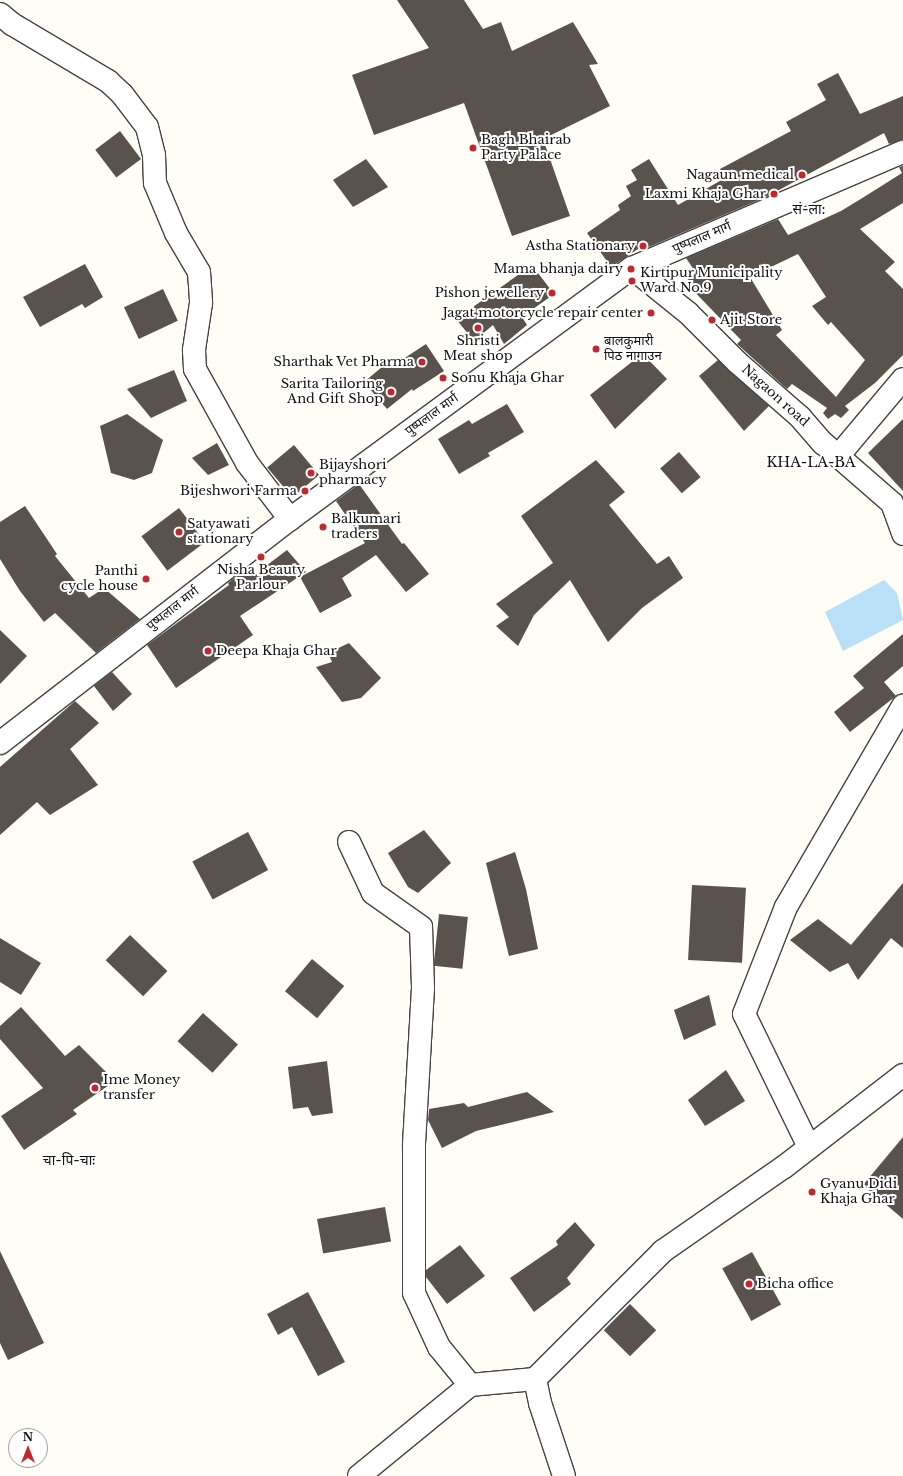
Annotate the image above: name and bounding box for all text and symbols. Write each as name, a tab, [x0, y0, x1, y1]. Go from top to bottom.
place label: Bagh Bhairab Party Palace	[481, 133, 571, 164]
marker: Bagh Bhairab Party Palace	[468, 143, 478, 153]
place label: Nagaun medical	[686, 167, 794, 183]
marker: Nagaun medical	[797, 170, 807, 180]
place label: Laxmi Khaja Ghar	[645, 186, 766, 202]
marker: Laxmi Khaja Ghar	[769, 189, 779, 199]
district label: सं-ला:	[792, 201, 826, 217]
street label: पुष्पलाल मार्ग	[670, 219, 734, 257]
place label: Astha Stationary	[525, 238, 635, 254]
marker: Astha Stationary	[638, 241, 648, 251]
place label: Mama bhanja dairy	[493, 261, 623, 277]
marker: Mama bhanja dairy	[626, 264, 636, 274]
place label: Kirtipur Municipality Ward No.9	[640, 266, 783, 297]
marker: Kirtipur Municipality Ward No.9	[627, 276, 637, 286]
place label: Pishon jewellery	[435, 285, 544, 301]
marker: Pishon jewellery	[547, 288, 557, 298]
place label: Jagat motorcycle repair center	[442, 305, 643, 321]
marker: Jagat motorcycle repair center	[646, 308, 656, 318]
place label: Ajit Store	[720, 312, 782, 328]
marker: Ajit Store	[707, 315, 717, 325]
marker: Shristi Meat shop	[473, 323, 483, 333]
place label: Shristi Meat shop	[443, 334, 513, 365]
place label: बालकुमारी पिठ नागाउन	[604, 334, 662, 365]
marker: बालकुमारी पिठ नागाउन	[591, 344, 601, 354]
place label: Sharthak Vet Pharma	[273, 354, 414, 370]
marker: Sharthak Vet Pharma	[417, 357, 427, 367]
street label: Nagaon road	[738, 362, 812, 430]
place label: Sonu Khaja Ghar	[451, 370, 564, 386]
marker: Sonu Khaja Ghar	[438, 373, 448, 383]
place label: Sarita Tailoring And Gift Shop	[280, 377, 383, 408]
marker: Sarita Tailoring And Gift Shop	[386, 387, 396, 397]
street label: पुष्पलाल मार्ग	[402, 390, 462, 440]
district label: KHA-LA-BA	[762, 454, 860, 470]
place label: Bijayshori pharmacy	[319, 458, 387, 489]
marker: Bijayshori pharmacy	[306, 468, 316, 478]
place label: Bijeshwori Farma	[180, 483, 297, 499]
marker: Bijeshwori Farma	[300, 486, 310, 496]
place label: Balkumari traders	[331, 512, 401, 543]
place label: Satyawati stationary	[187, 517, 254, 548]
marker: Balkumari traders	[318, 522, 328, 532]
marker: Satyawati stationary	[174, 527, 184, 537]
marker: Nisha Beauty Parlour	[256, 552, 266, 562]
place label: Nisha Beauty Parlour	[217, 563, 305, 594]
place label: Panthi cycle house	[61, 564, 138, 595]
marker: Panthi cycle house	[141, 574, 151, 584]
street label: पुष्पलाल मार्ग	[144, 584, 202, 634]
place label: Deepa Khaja Ghar	[216, 643, 337, 659]
marker: Deepa Khaja Ghar	[203, 646, 213, 656]
place label: Ime Money transfer	[103, 1073, 180, 1104]
marker: Ime Money transfer	[90, 1083, 100, 1093]
district label: चा-पि-चाः	[43, 1152, 95, 1168]
place label: Gyanu Didi Khaja Ghar	[820, 1177, 897, 1208]
marker: Gyanu Didi Khaja Ghar	[807, 1187, 817, 1197]
place label: Bicha office	[757, 1276, 834, 1292]
marker: Bicha office	[744, 1279, 754, 1289]
north arrow	[8, 1428, 48, 1468]
text: N	[23, 1430, 33, 1444]

